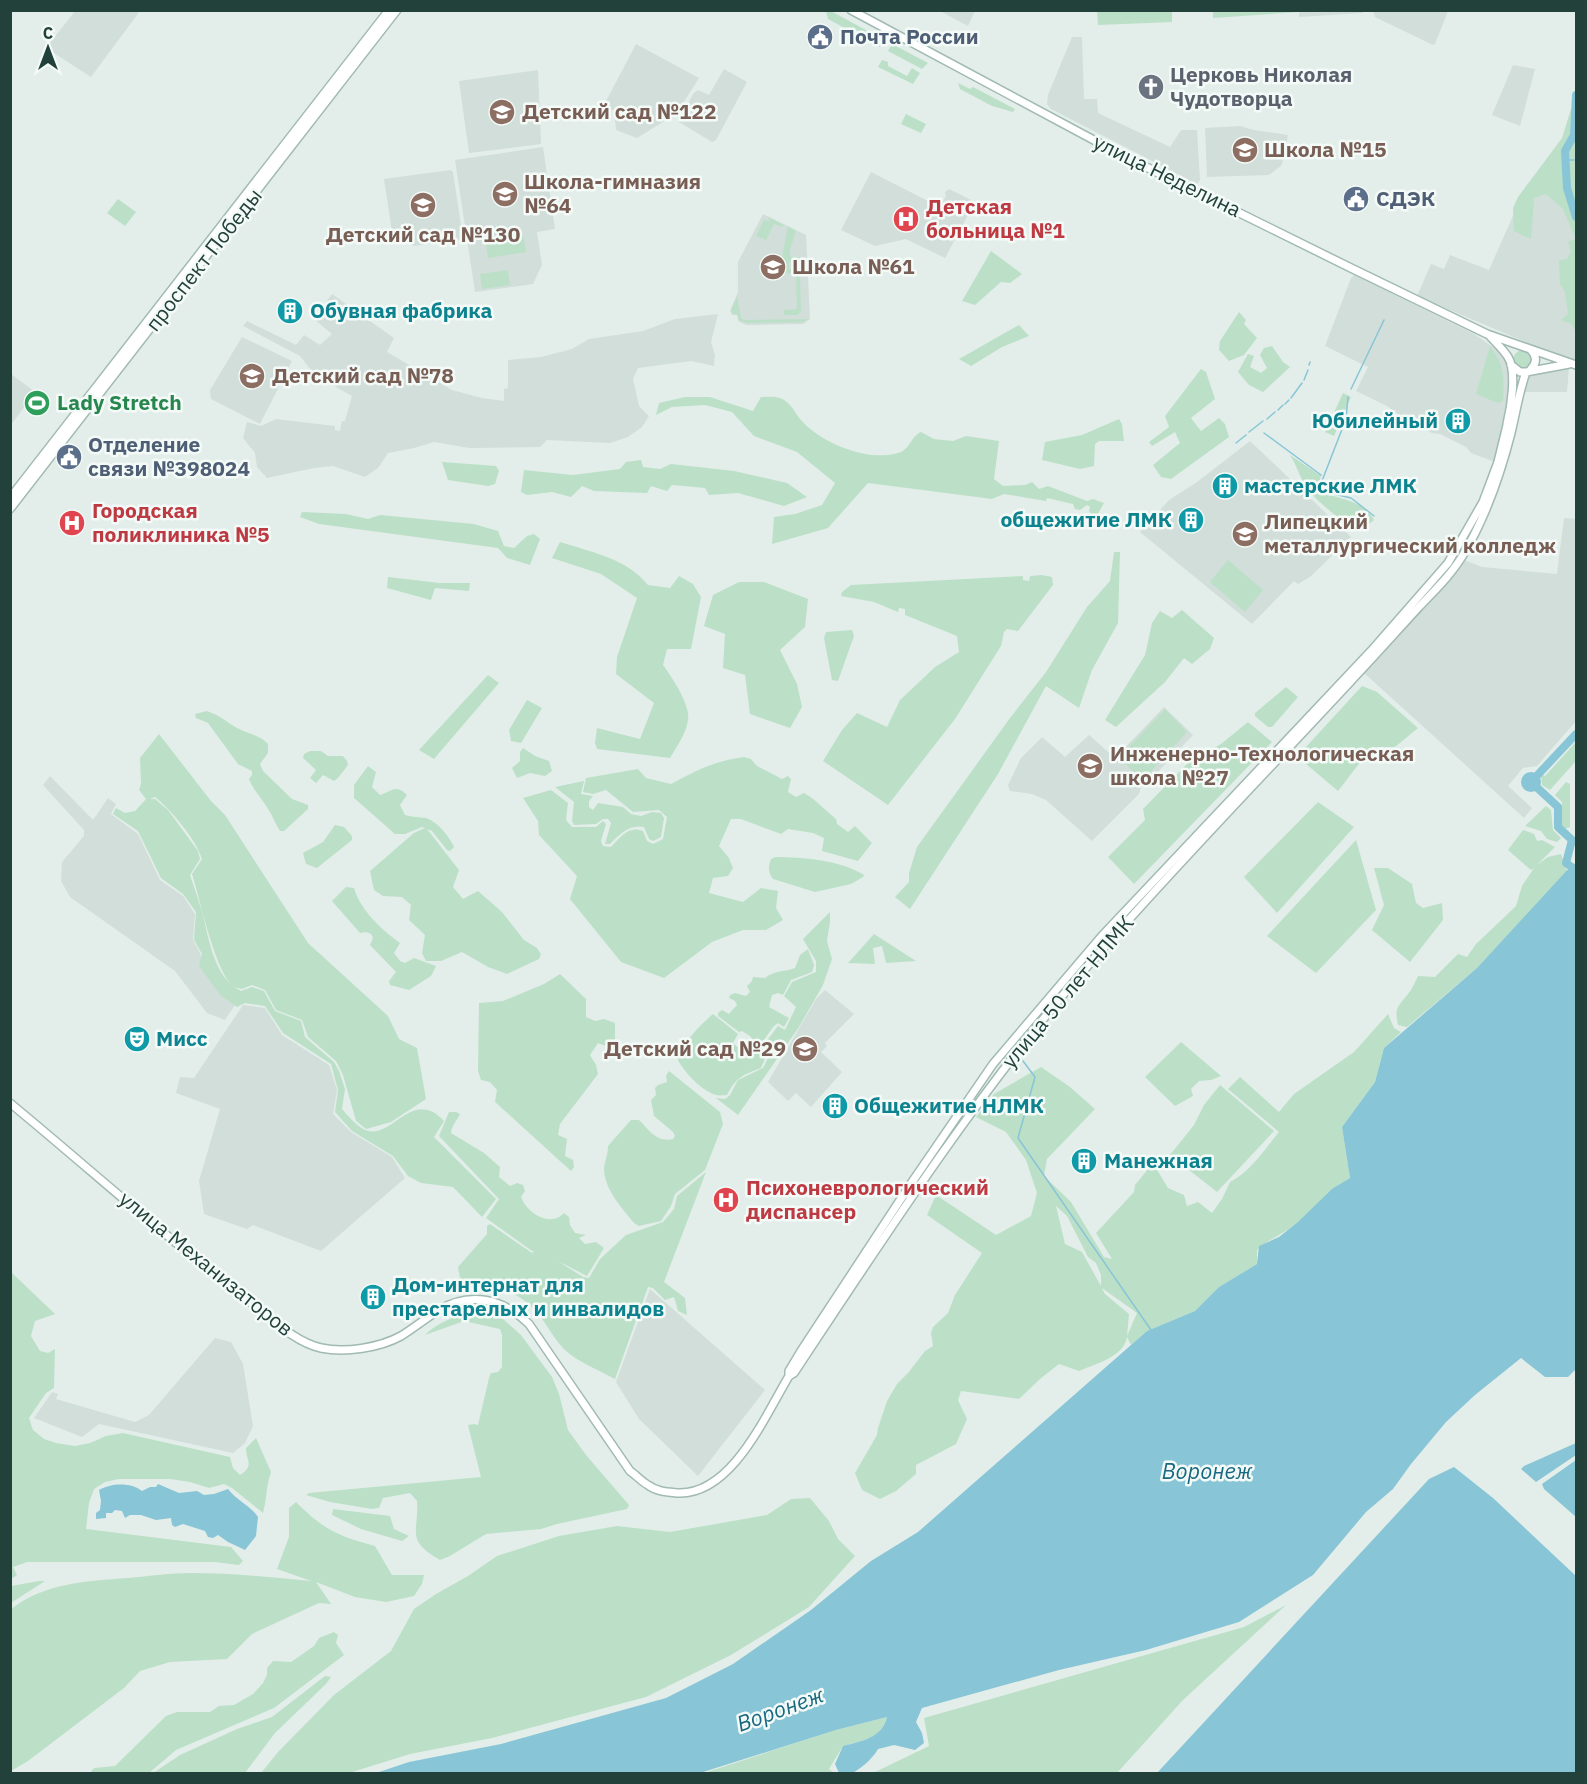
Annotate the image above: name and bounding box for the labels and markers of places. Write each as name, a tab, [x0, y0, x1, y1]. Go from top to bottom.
public building icon: Почта России	[805, 22, 835, 52]
place label: Почта России	[840, 22, 979, 50]
place label: Церковь Николая Чудотворца	[1170, 60, 1352, 112]
church icon: Церковь Николая Чудотворца	[1136, 72, 1166, 102]
school or university icon: Детский сад №122	[487, 97, 517, 127]
place label: Детский сад №122	[522, 97, 717, 125]
school or university icon: Школа №15	[1230, 135, 1260, 165]
place label: Школа №15	[1264, 135, 1387, 163]
place label: Школа-гимназия №64	[524, 167, 701, 219]
school or university icon: Школа-гимназия №64	[490, 179, 520, 209]
public building icon: СДЭК	[1341, 184, 1371, 214]
place label: СДЭК	[1376, 184, 1435, 212]
school or university icon: Детский сад №130	[408, 190, 438, 220]
place label: Детская больница №1	[926, 192, 1065, 244]
hospital icon: Детская больница №1	[891, 204, 921, 234]
place label: Детский сад №130	[326, 220, 520, 248]
school or university icon: Школа №61	[758, 252, 788, 282]
place label: Школа №61	[792, 252, 915, 280]
building icon: Обувная фабрика	[275, 296, 305, 326]
place label: Обувная фабрика	[310, 296, 493, 324]
school or university icon: Детский сад №78	[237, 361, 267, 391]
place label: Детский сад №78	[272, 361, 454, 389]
sports icon: Lady Stretch	[22, 388, 52, 418]
place label: Lady Stretch	[57, 388, 182, 416]
place label: Юбилейный	[1312, 406, 1438, 434]
building icon: Юбилейный	[1443, 406, 1473, 436]
place label: Отделение связи №398024	[88, 430, 250, 482]
public building icon: Отделение связи №398024	[54, 442, 84, 472]
building icon: мастерские ЛМК	[1210, 471, 1240, 501]
place label: мастерские ЛМК	[1244, 471, 1417, 499]
place label: Городская поликлиника №5	[92, 496, 270, 548]
place label: общежитие ЛМК	[1000, 505, 1172, 533]
building icon: общежитие ЛМК	[1176, 505, 1206, 535]
place label: Липецкий металлургический колледж	[1264, 507, 1556, 559]
hospital icon: Городская поликлиника №5	[57, 508, 87, 538]
school or university icon: Липецкий металлургический колледж	[1230, 519, 1260, 549]
place label: Инженерно-Технологическая школа №27	[1110, 739, 1414, 791]
school or university icon: Инженерно-Технологическая школа №27	[1075, 751, 1105, 781]
theatre icon: Мисс	[122, 1024, 152, 1054]
place label: Мисс	[156, 1024, 208, 1052]
place label: Детский сад №29	[604, 1034, 786, 1062]
school or university icon: Детский сад №29	[790, 1034, 820, 1064]
building icon: Общежитие НЛМК	[820, 1091, 850, 1121]
place label: Общежитие НЛМК	[854, 1091, 1044, 1119]
building icon: Манежная	[1069, 1146, 1099, 1176]
place label: Манежная	[1104, 1146, 1213, 1174]
place label: Психоневрологический диспансер	[746, 1173, 989, 1225]
hospital icon: Психоневрологический диспансер	[711, 1185, 741, 1215]
place label: Дом-интернат для престарелых и инвалидов	[392, 1270, 664, 1322]
building icon: Дом-интернат для престарелых и инвалидов	[358, 1282, 388, 1312]

